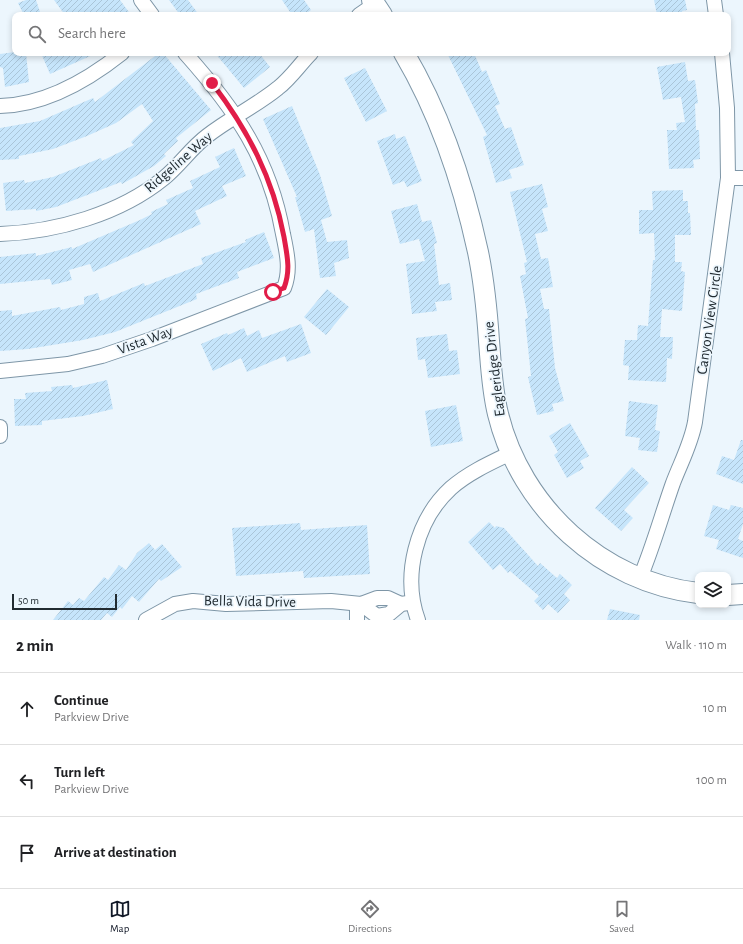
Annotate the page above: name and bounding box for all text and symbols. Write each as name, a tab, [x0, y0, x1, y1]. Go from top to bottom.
search box	[12, 12, 731, 56]
icon: search	[26, 23, 48, 45]
text: Search here	[58, 26, 126, 41]
route end	[203, 74, 221, 92]
street label: Ridgeline Way	[142, 129, 215, 196]
street label: Canyon View Circle	[694, 265, 725, 376]
route start	[264, 283, 282, 301]
street label: Eagleridge Drive	[481, 320, 508, 417]
street label: Vista Way	[116, 323, 175, 357]
map controls	[695, 572, 731, 608]
button: layers	[695, 572, 731, 608]
scale bar	[12, 592, 117, 611]
street label: Bella Vida Drive	[204, 593, 296, 610]
text: 50 m	[18, 595, 39, 606]
text: 2 min	[16, 637, 54, 654]
text: Walk · 110 m	[665, 639, 727, 652]
text: Continue	[54, 693, 109, 708]
icon: ahead	[16, 698, 38, 720]
text: 10 m	[703, 702, 727, 715]
text: Parkview Drive	[54, 711, 129, 724]
text: Turn left	[54, 765, 105, 780]
icon: left	[16, 770, 38, 792]
text: 100 m	[696, 774, 727, 787]
text: Parkview Drive	[54, 783, 129, 796]
icon: arrive	[16, 842, 38, 864]
text: Arrive at destination	[54, 845, 177, 860]
tab: Map	[109, 898, 131, 935]
tab: Directions	[348, 898, 392, 935]
tab: Saved	[609, 898, 634, 935]

